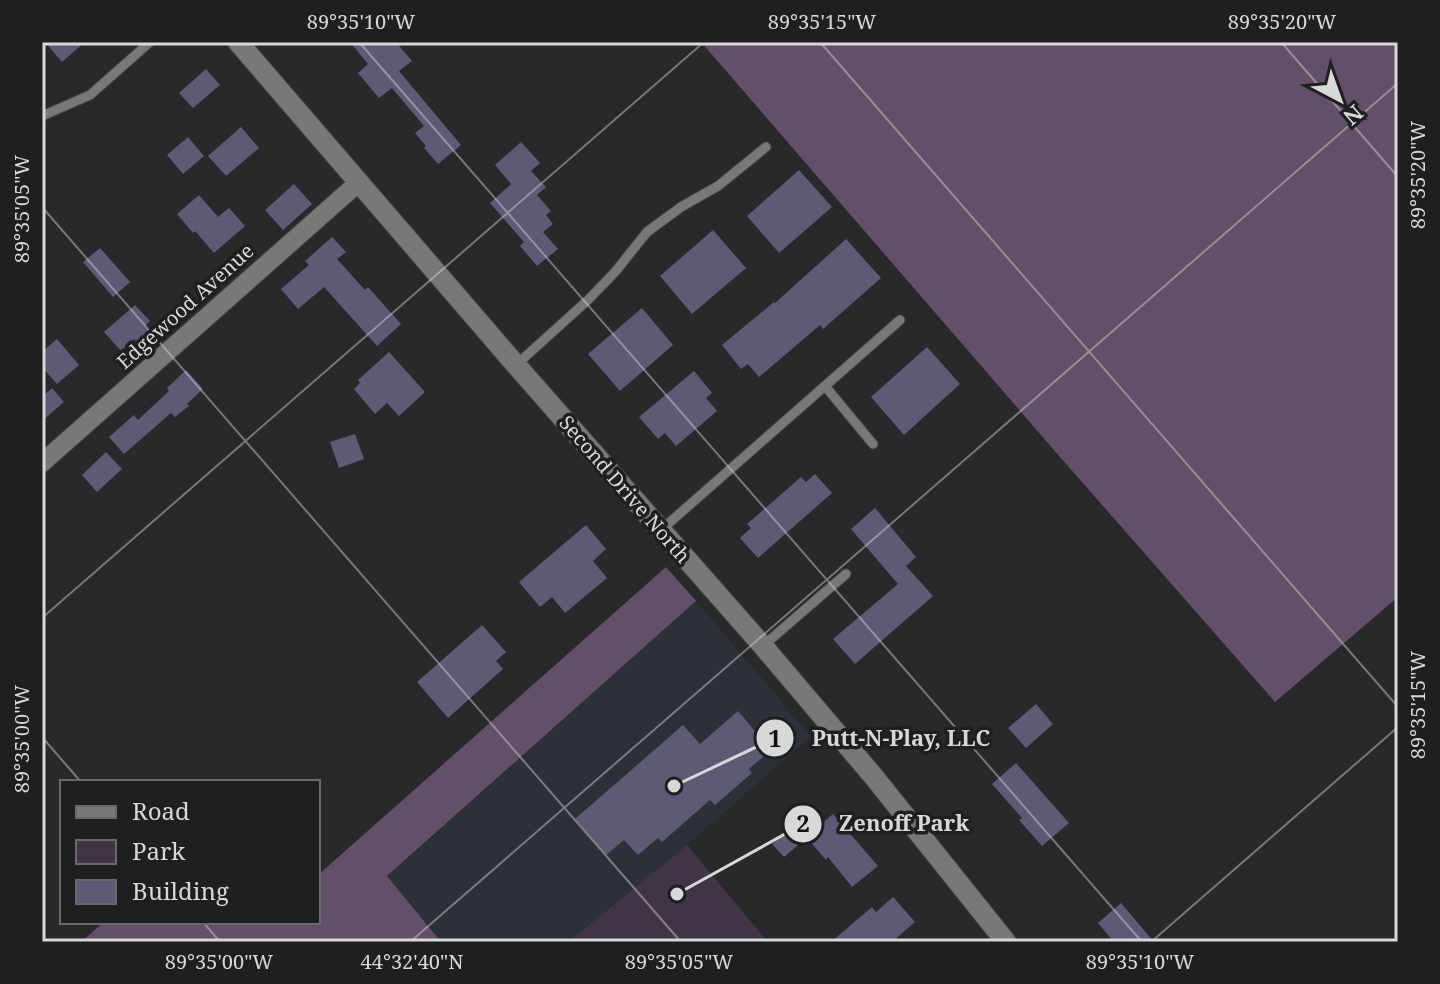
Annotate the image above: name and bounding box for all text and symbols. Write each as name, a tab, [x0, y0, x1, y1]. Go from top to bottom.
text: 89°35'10"W	[307, 8, 415, 35]
text: 89°35'15"W	[768, 8, 876, 35]
text: 89°35'20"W	[1228, 8, 1336, 35]
north arrow	[1300, 60, 1380, 140]
text: N	[1337, 99, 1370, 133]
text: 89°35'20"W	[1404, 121, 1431, 229]
text: 89°35'05"W	[8, 155, 35, 263]
street label: Edgewood Avenue	[111, 237, 259, 375]
street label: Second Drive North	[553, 410, 697, 569]
text: 89°35'15"W	[1404, 651, 1431, 759]
text: 89°35'00"W	[8, 685, 35, 793]
callout: Putt-N-Play, LLC	[755, 715, 1006, 761]
text: 1	[768, 721, 782, 754]
text: Putt-N-Play, LLC	[812, 722, 990, 752]
legend	[60, 780, 320, 924]
text: Road	[132, 794, 190, 827]
callout: Zenoff Park	[783, 801, 985, 847]
text: 2	[796, 806, 810, 839]
text: Zenoff Park	[839, 807, 969, 837]
text: Park	[132, 834, 186, 867]
text: Building	[132, 874, 229, 907]
text: 89°35'00"W	[165, 948, 273, 975]
text: 44°32'40"N	[361, 948, 463, 975]
text: 89°35'05"W	[625, 948, 733, 975]
text: 89°35'10"W	[1086, 948, 1194, 975]

